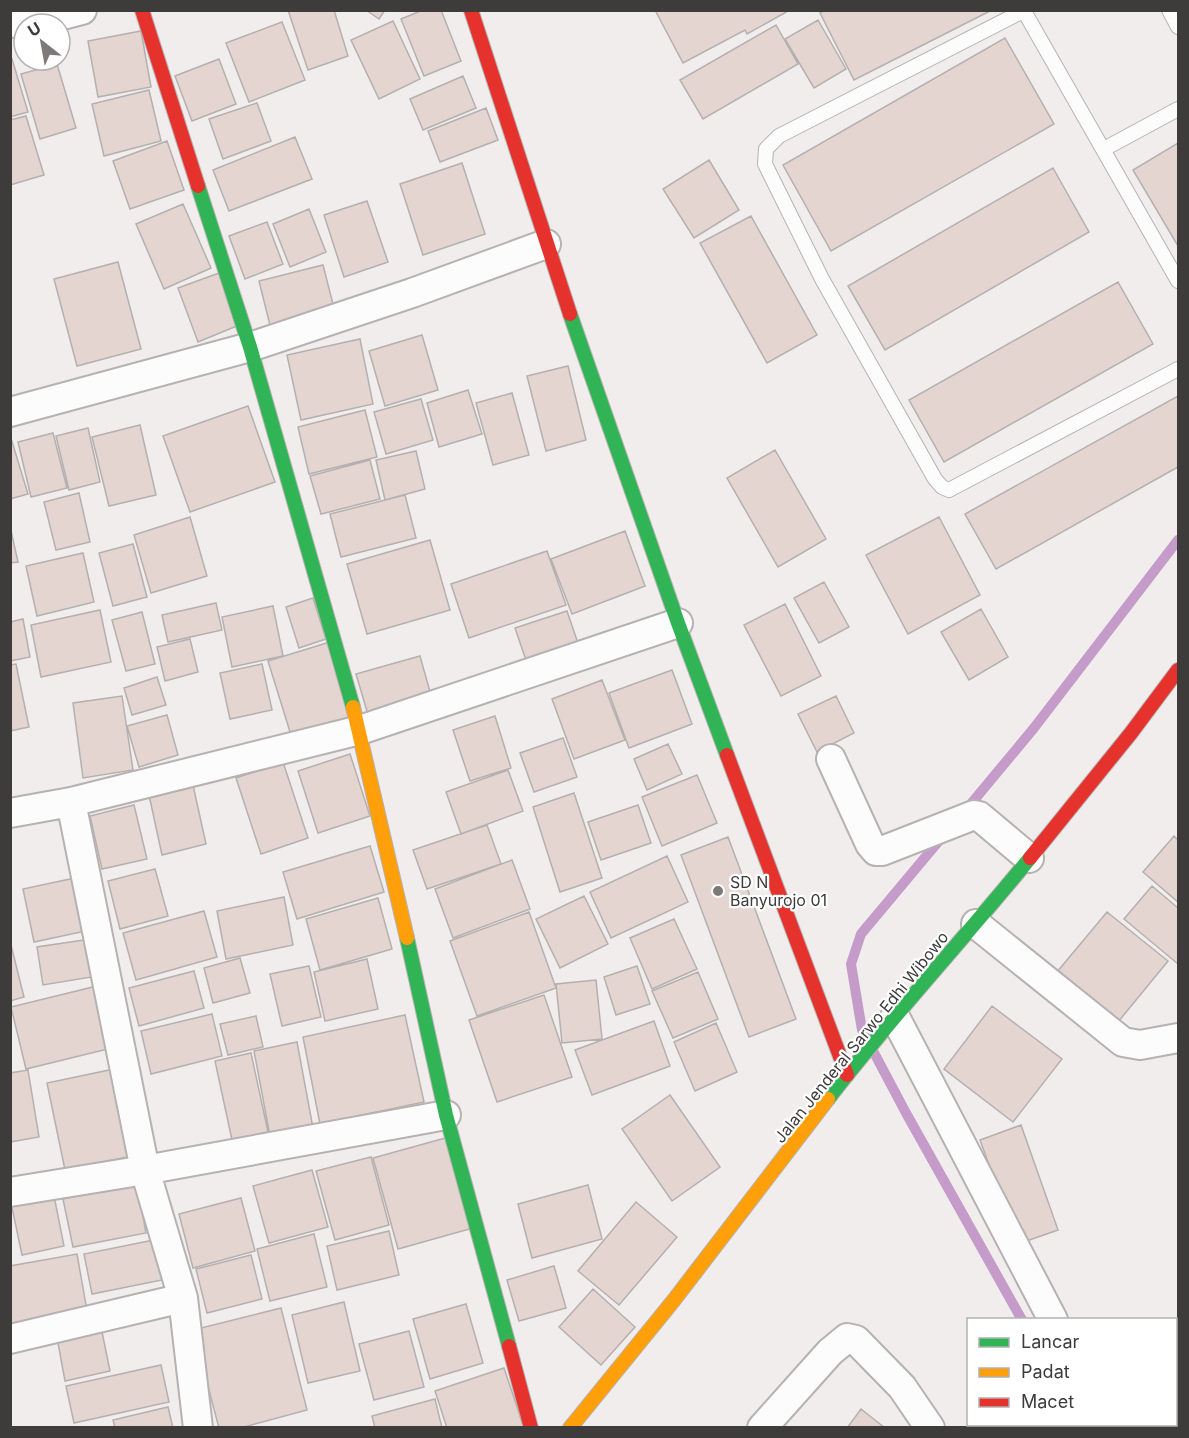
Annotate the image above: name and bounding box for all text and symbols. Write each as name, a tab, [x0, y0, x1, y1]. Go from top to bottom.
north arrow	[12, 12, 72, 72]
text: U	[24, 18, 44, 41]
place label: SD N Banyurojo 01	[730, 872, 827, 910]
marker: SD N Banyurojo 01	[711, 884, 725, 898]
street label: Jalan Jenderal Sarwo Edhi Wibowo	[770, 927, 952, 1147]
legend	[967, 1318, 1177, 1426]
text: Lancar	[1021, 1331, 1079, 1352]
text: Padat	[1021, 1361, 1070, 1382]
text: Macet	[1021, 1391, 1074, 1412]

